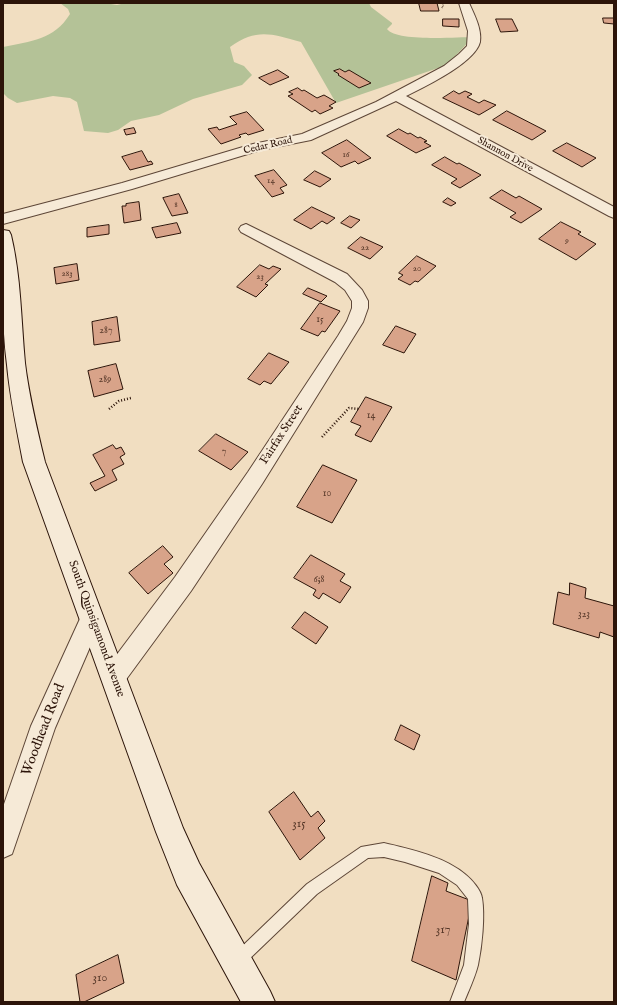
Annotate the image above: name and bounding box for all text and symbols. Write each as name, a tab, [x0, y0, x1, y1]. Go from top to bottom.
street label: Cedar Road	[242, 135, 294, 157]
street label: Shannon Drive	[475, 135, 535, 175]
house number: 16	[342, 150, 350, 160]
house number: 14	[267, 176, 275, 186]
house number: 8	[174, 200, 178, 210]
house number: 9	[565, 236, 569, 246]
house number: 22	[361, 243, 369, 253]
house number: 20	[413, 264, 421, 274]
house number: 283	[61, 269, 73, 279]
house number: 23	[256, 272, 264, 282]
house number: 15	[316, 314, 324, 326]
house number: 287	[99, 325, 113, 337]
house number: 289	[99, 374, 111, 386]
street label: Fairfax Street	[257, 403, 307, 467]
house number: 14	[367, 410, 375, 422]
house number: 7	[222, 446, 226, 458]
house number: 10	[323, 488, 331, 500]
street label: South Quinsigamond Avenue	[65, 559, 127, 699]
house number: 6;8	[314, 574, 324, 586]
house number: 323	[578, 609, 590, 621]
street label: Woodhead Road	[19, 682, 69, 778]
house number: 315	[292, 818, 306, 832]
house number: 317	[436, 924, 450, 938]
house number: 310	[93, 972, 107, 986]

